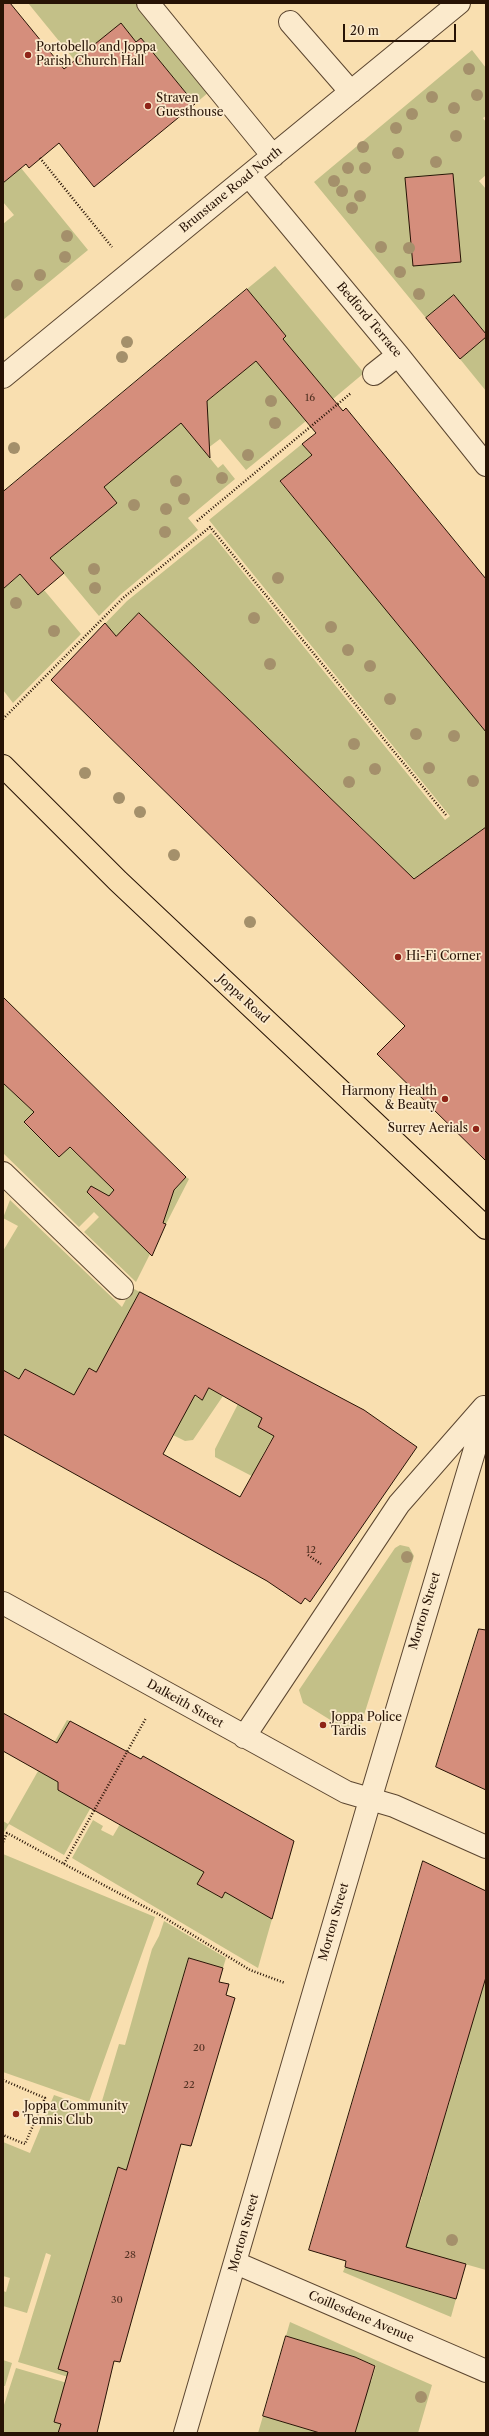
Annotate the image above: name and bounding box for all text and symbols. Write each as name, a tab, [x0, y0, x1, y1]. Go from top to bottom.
scale bar	[345, 16, 458, 42]
text: 20 m	[350, 23, 379, 38]
place label: Portobello and Joppa Parish Church Hall	[36, 41, 156, 69]
marker: Portobello and Joppa Parish Church Hall	[23, 50, 33, 60]
place label: Straven Guesthouse	[156, 92, 223, 120]
marker: Straven Guesthouse	[143, 101, 153, 111]
street label: Brunstane Road North	[177, 144, 285, 236]
street label: Bedford Terrace	[334, 280, 404, 360]
house number: 16	[305, 392, 315, 404]
place label: Hi-Fi Corner	[406, 950, 481, 964]
marker: Hi-Fi Corner	[393, 952, 403, 962]
street label: Joppa Road	[214, 971, 272, 1027]
place label: Harmony Health & Beauty	[341, 1085, 437, 1113]
marker: Harmony Health & Beauty	[440, 1094, 450, 1104]
place label: Surrey Aerials	[388, 1122, 468, 1136]
marker: Surrey Aerials	[471, 1124, 481, 1134]
house number: 12	[306, 1544, 316, 1556]
street label: Morton Street	[406, 1570, 444, 1652]
street label: Dalkeith Street	[144, 1677, 226, 1731]
place label: Joppa Police Tardis	[331, 1711, 402, 1739]
marker: Joppa Police Tardis	[318, 1720, 328, 1730]
street label: Morton Street	[316, 1881, 352, 1963]
house number: 20	[193, 2042, 205, 2054]
house number: 22	[183, 2079, 195, 2091]
place label: Joppa Community Tennis Club	[24, 2100, 128, 2128]
marker: Joppa Community Tennis Club	[11, 2109, 21, 2119]
street label: Morton Street	[226, 2192, 262, 2274]
house number: 28	[124, 2249, 136, 2261]
street label: Coillesdene Avenue	[306, 2288, 416, 2346]
house number: 30	[111, 2294, 123, 2306]

